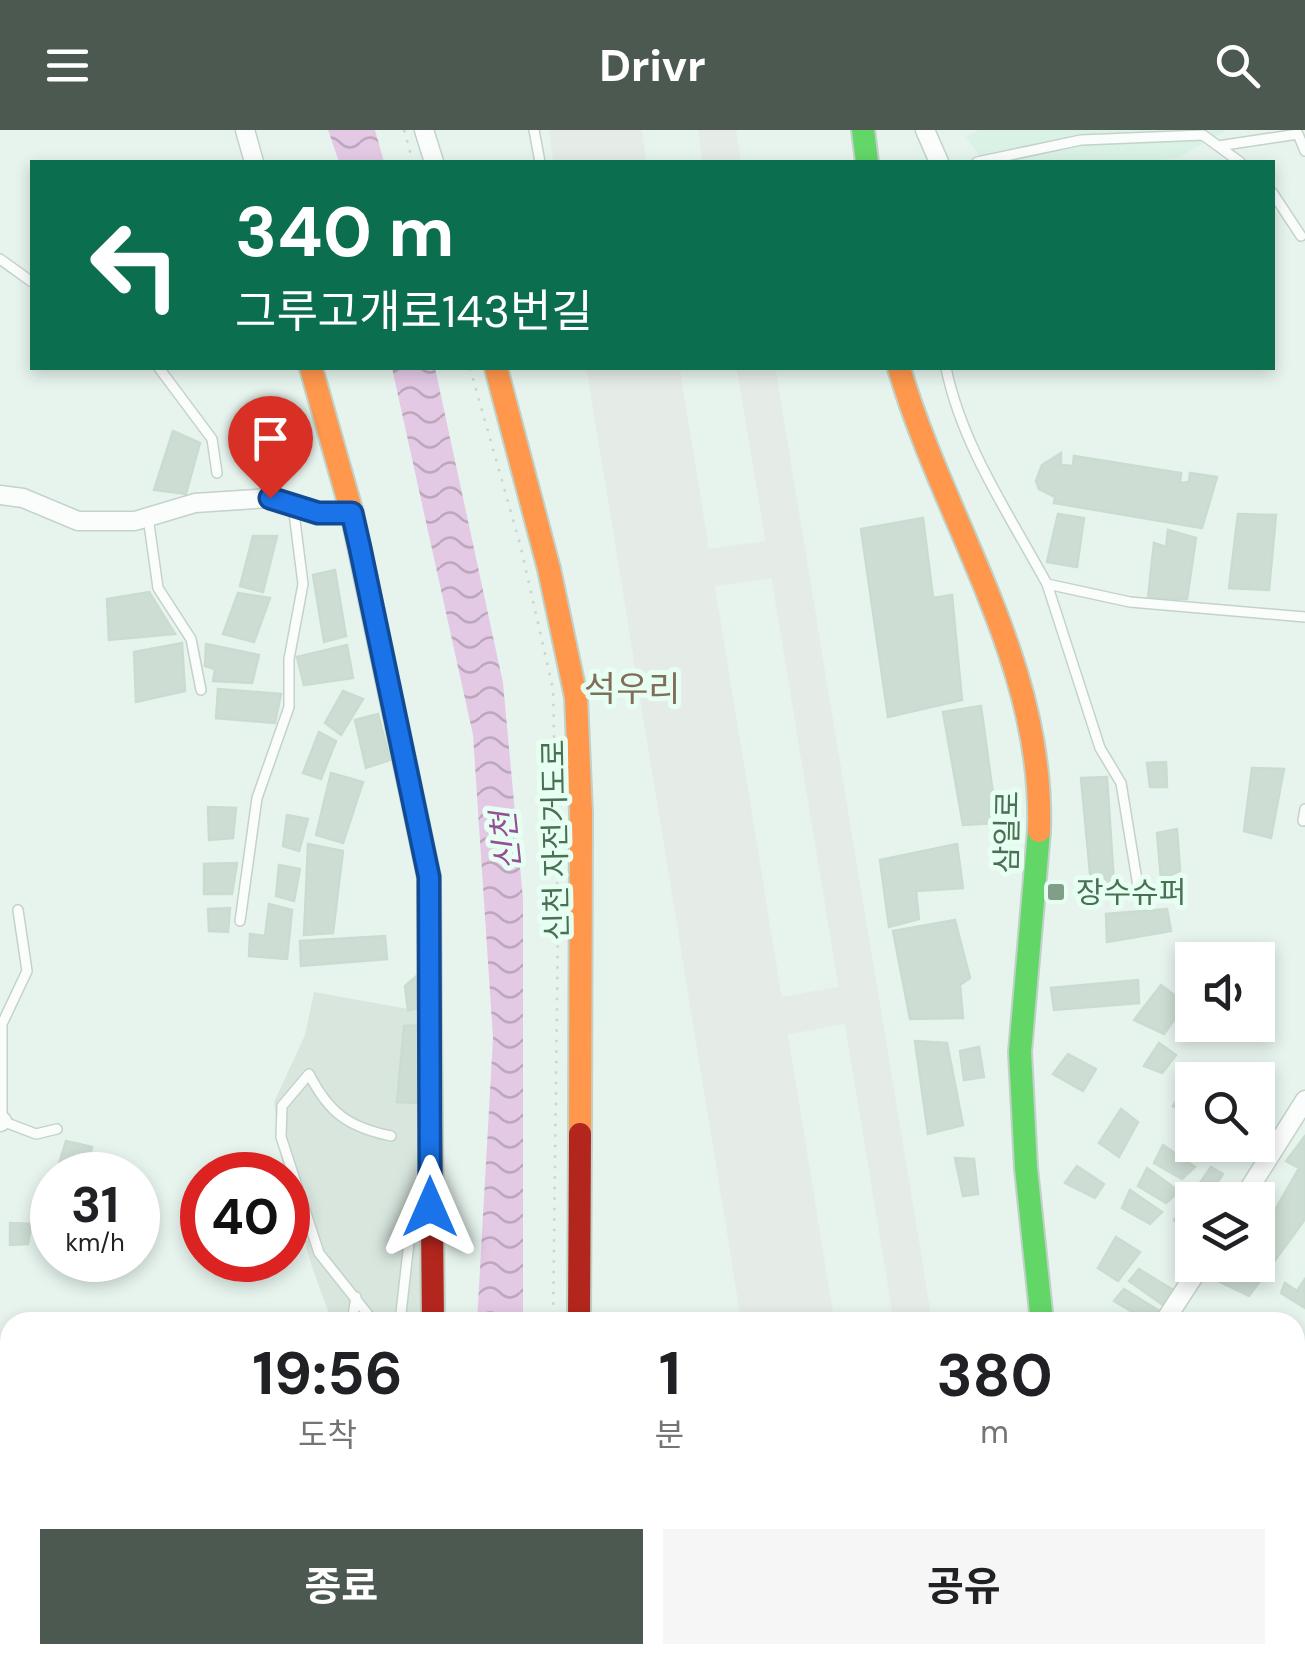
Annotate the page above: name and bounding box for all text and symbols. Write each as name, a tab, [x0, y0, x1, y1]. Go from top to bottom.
text: Drivr	[599, 36, 706, 95]
icon: menu	[40, 38, 95, 93]
icon: search	[1210, 38, 1265, 93]
text: 340 m	[235, 187, 454, 278]
icon: left	[70, 200, 200, 330]
text: 그루고개로143번길	[235, 282, 593, 341]
pin	[228, 396, 313, 499]
icon: arrive	[243, 411, 298, 466]
district label: 석우리	[584, 666, 680, 712]
street label: 신천 자전거도로	[534, 739, 576, 941]
street label: 삼일로	[987, 790, 1027, 874]
water label: 신천	[482, 806, 530, 872]
place label: 장수슈퍼	[1076, 873, 1186, 912]
marker: 장수슈퍼	[1045, 881, 1067, 903]
map controls	[1175, 942, 1275, 1282]
button: sound	[1175, 942, 1275, 1042]
button: search	[1175, 1062, 1275, 1162]
speed limit sign: 40	[180, 1152, 310, 1282]
position arrow	[378, 1155, 482, 1259]
text: 31	[71, 1172, 119, 1238]
button: layers	[1175, 1182, 1275, 1282]
text: km/h	[65, 1226, 125, 1259]
text: 19:56	[252, 1334, 403, 1413]
text: 1	[659, 1334, 680, 1413]
text: 380	[936, 1336, 1053, 1415]
text: m	[980, 1411, 1009, 1453]
text: 도착	[298, 1414, 357, 1456]
text: 분	[655, 1414, 684, 1456]
button: 종료	[40, 1529, 643, 1644]
button: 공유	[663, 1529, 1265, 1644]

